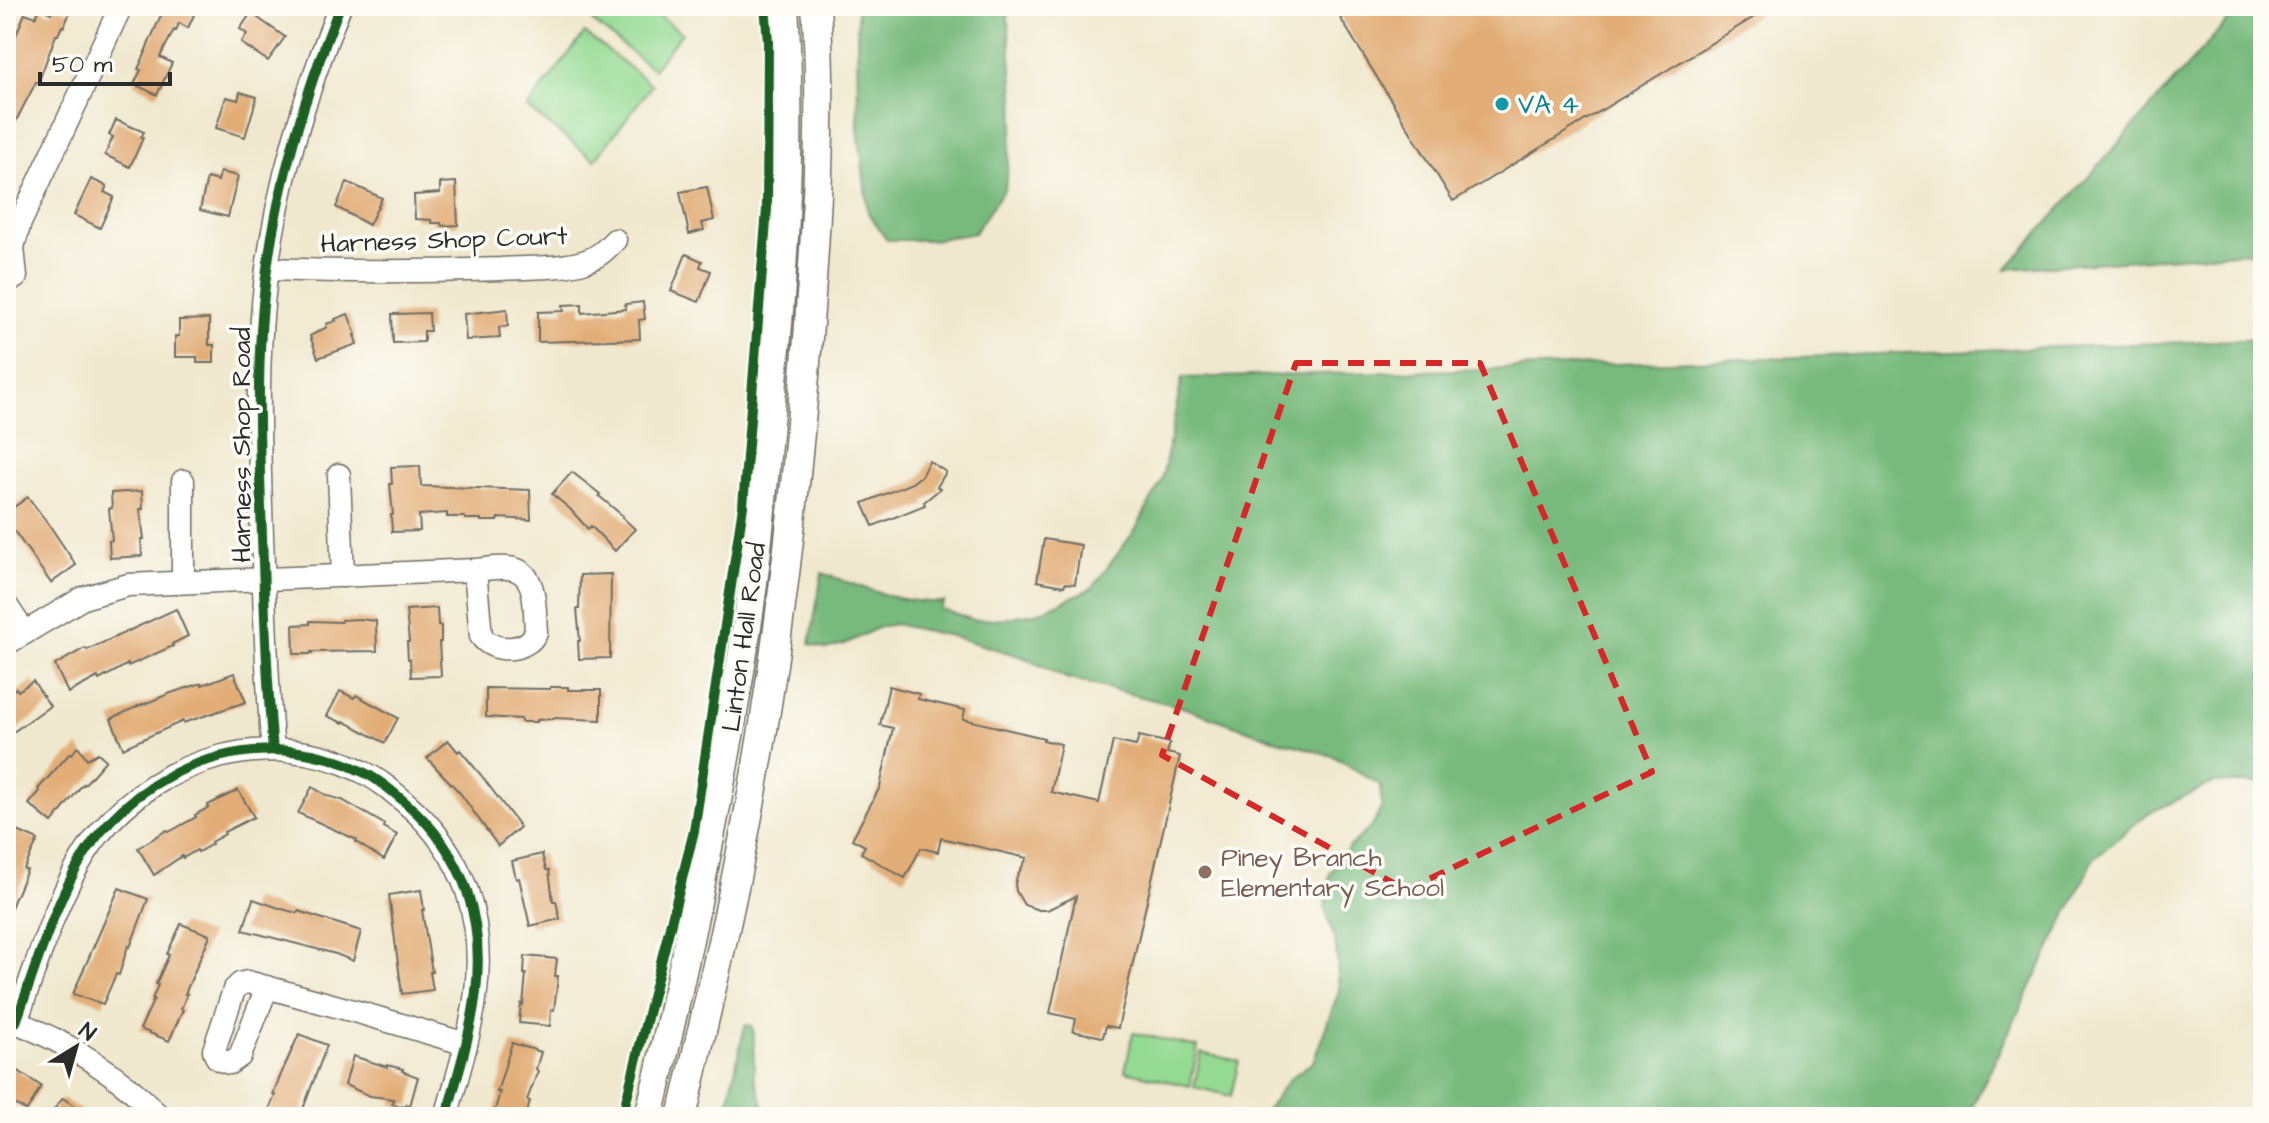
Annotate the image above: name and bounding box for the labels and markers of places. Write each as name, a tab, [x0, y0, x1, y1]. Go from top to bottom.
place label: VA 4	[1518, 87, 1579, 123]
marker: VA 4	[1493, 95, 1511, 113]
place label: Piney Branch Elementary School	[1221, 840, 1444, 908]
marker: Piney Branch Elementary School	[1196, 863, 1214, 881]

